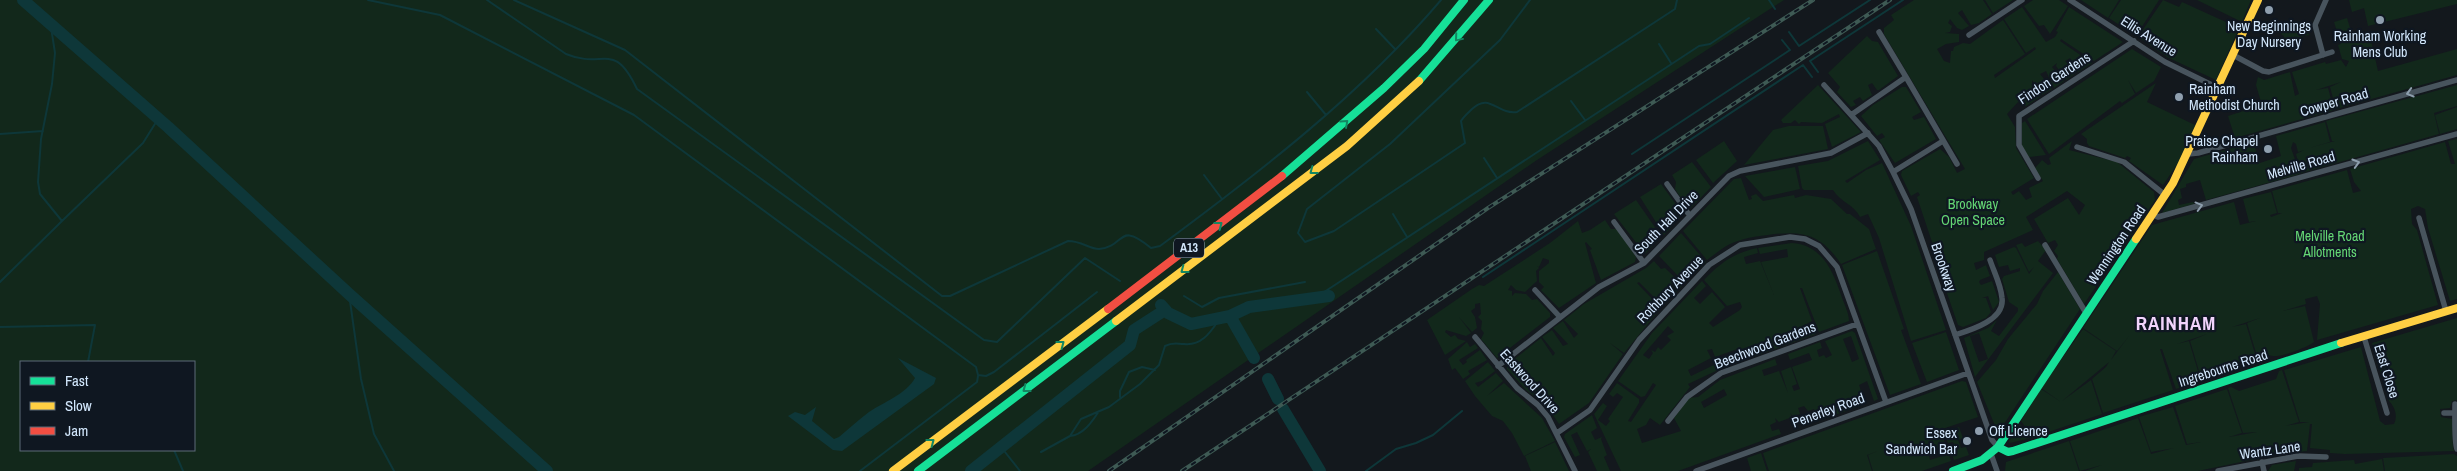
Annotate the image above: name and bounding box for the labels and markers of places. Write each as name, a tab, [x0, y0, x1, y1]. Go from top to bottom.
marker: New Beginnings Day Nursery	[2263, 4, 2275, 16]
marker: Rainham Working Mens Club	[2374, 14, 2386, 26]
place label: New Beginnings Day Nursery	[2227, 17, 2311, 51]
place label: Rainham Working Mens Club	[2334, 27, 2427, 61]
place label: Rainham Methodist Church	[2189, 80, 2280, 114]
marker: Rainham Methodist Church	[2173, 91, 2185, 103]
place label: Praise Chapel Rainham	[2185, 132, 2258, 166]
marker: Praise Chapel Rainham	[2262, 143, 2274, 155]
place label: Off Licence	[1989, 422, 2048, 440]
place label: Essex Sandwich Bar	[1886, 424, 1957, 458]
marker: Off Licence	[1973, 425, 1985, 437]
marker: Essex Sandwich Bar	[1961, 435, 1973, 447]

